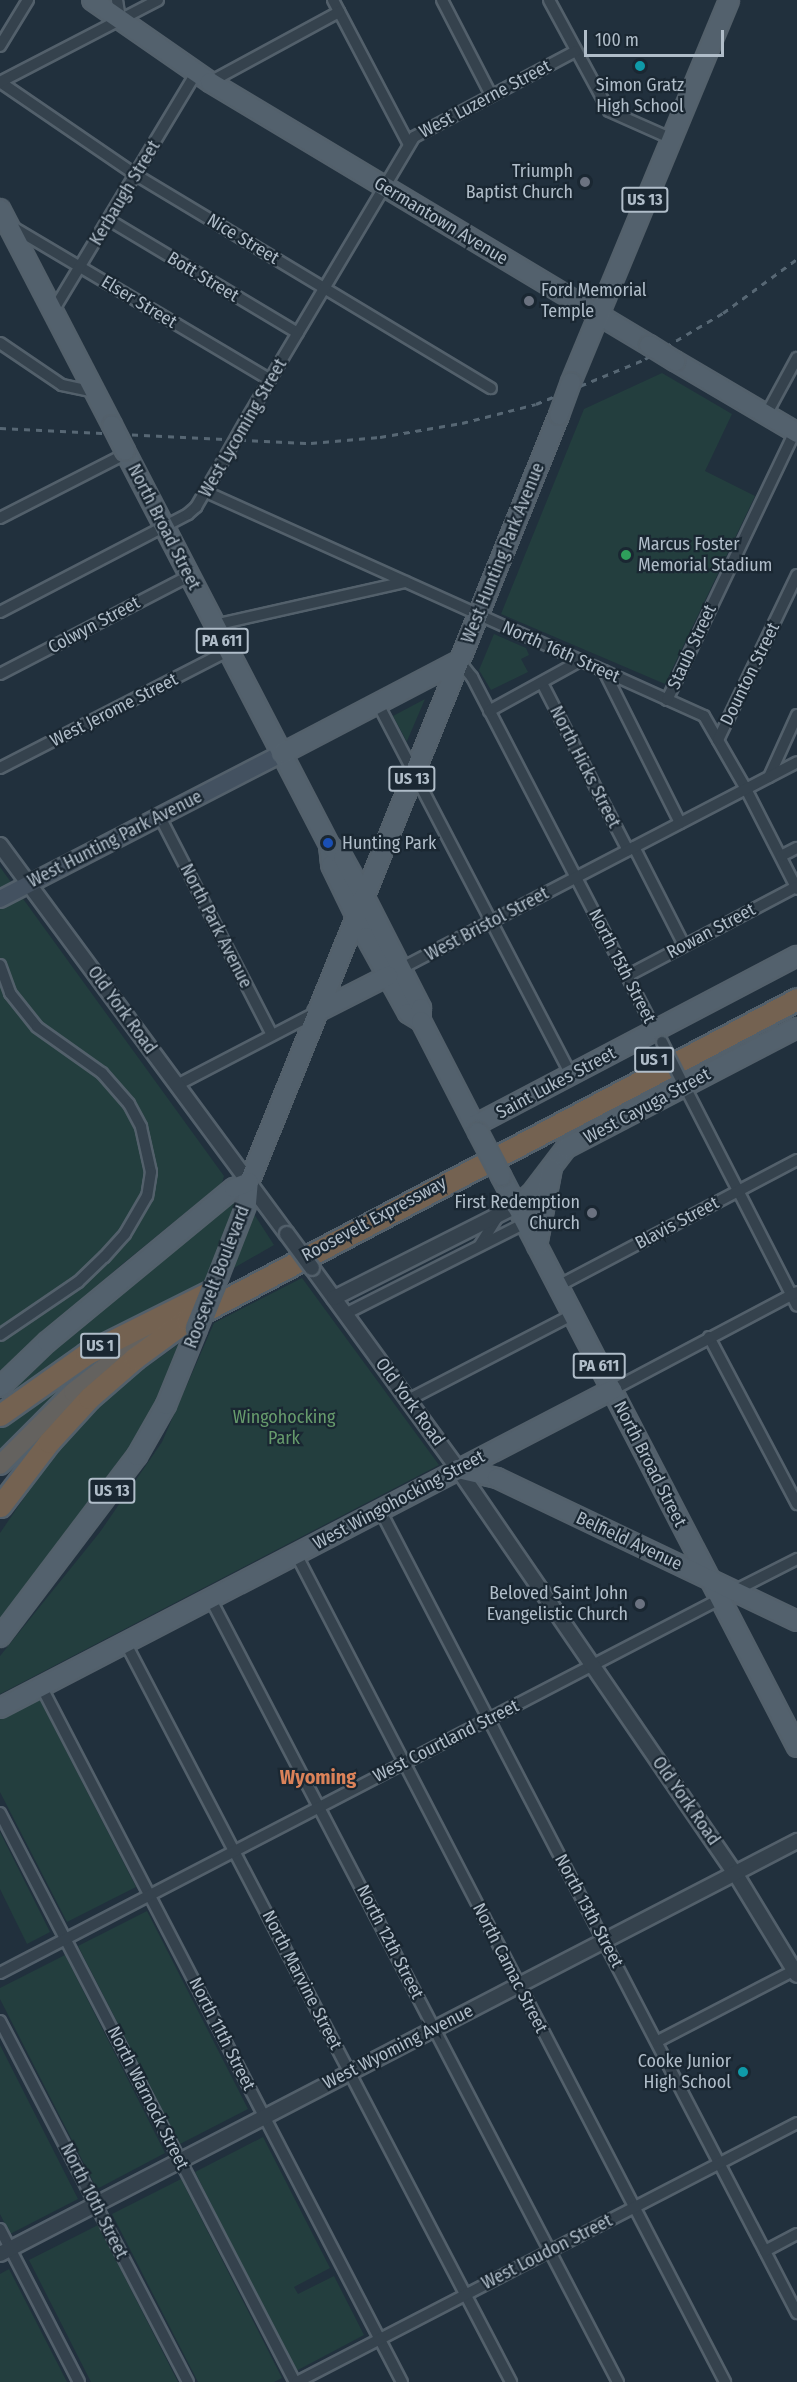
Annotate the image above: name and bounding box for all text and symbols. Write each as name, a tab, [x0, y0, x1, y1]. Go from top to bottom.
scale bar	[587, 18, 726, 56]
text: 100 m	[595, 29, 639, 51]
street label: West Luzerne Street	[415, 55, 555, 143]
marker: Simon Gratz High School	[633, 59, 647, 73]
place label: Simon Gratz High School	[596, 75, 684, 118]
street label: Kerbaugh Street	[85, 137, 165, 249]
place label: Triumph Baptist Church	[466, 161, 573, 204]
street label: Germantown Avenue	[370, 173, 512, 269]
marker: Triumph Baptist Church	[578, 175, 592, 189]
road number: US 13	[621, 187, 669, 213]
street label: Nice Street	[203, 209, 283, 269]
street label: Bott Street	[163, 247, 243, 307]
street label: Elser Street	[97, 271, 181, 333]
place label: Ford Memorial Temple	[541, 280, 647, 322]
marker: Ford Memorial Temple	[522, 294, 536, 308]
street label: West Lycoming Street	[195, 355, 291, 501]
street label: West Hunting Park Avenue	[457, 460, 549, 646]
street label: North Broad Street	[123, 461, 205, 593]
place label: Marcus Foster Memorial Stadium	[638, 534, 772, 576]
marker: Marcus Foster Memorial Stadium	[619, 548, 633, 562]
street label: Colwyn Street	[44, 592, 144, 658]
street label: Staub Street	[663, 601, 721, 693]
street label: North 16th Street	[499, 616, 623, 688]
street label: Dounton Street	[716, 619, 784, 729]
road number: PA 611	[195, 628, 249, 654]
street label: West Jerome Street	[47, 669, 181, 751]
street label: North Hicks Street	[545, 702, 625, 832]
road number: US 13	[388, 766, 436, 792]
street label: West Hunting Park Avenue	[24, 786, 206, 892]
place label: Hunting Park	[342, 832, 436, 854]
marker: Hunting Park	[319, 834, 337, 852]
street label: North Park Avenue	[175, 860, 257, 992]
street label: West Bristol Street	[422, 882, 552, 966]
street label: Rowan Street	[663, 899, 759, 963]
street label: North 15th Street	[584, 905, 660, 1027]
street label: Old York Road	[83, 962, 161, 1058]
street label: Saint Lukes Street	[493, 1042, 619, 1124]
road number: US 1	[633, 1047, 675, 1073]
street label: West Cayuga Street	[580, 1064, 714, 1148]
street label: Roosevelt Expressway	[298, 1172, 450, 1266]
place label: First Redemption Church	[455, 1192, 580, 1234]
street label: Blavis Street	[631, 1192, 723, 1254]
street label: Roosevelt Boulevard	[180, 1203, 254, 1351]
marker: First Redemption Church	[585, 1206, 599, 1220]
road number: US 1	[79, 1333, 121, 1359]
road number: PA 611	[572, 1353, 626, 1379]
street label: Old York Road	[371, 1354, 449, 1450]
street label: North Broad Street	[609, 1398, 691, 1530]
park label: Wingohocking Park	[233, 1407, 335, 1450]
street label: West Wingohocking Street	[310, 1446, 488, 1554]
road number: US 13	[88, 1478, 136, 1504]
street label: Belfield Avenue	[573, 1507, 685, 1575]
place label: Beloved Saint John Evangelistic Church	[487, 1583, 628, 1626]
marker: Beloved Saint John Evangelistic Church	[633, 1597, 647, 1611]
street label: West Courtland Street	[369, 1695, 523, 1787]
street label: Old York Road	[647, 1752, 725, 1850]
district label: Wyoming	[280, 1765, 356, 1789]
street label: North 13th Street	[550, 1851, 628, 1971]
street label: North 12th Street	[352, 1881, 428, 2003]
street label: North Camac Street	[468, 1899, 552, 2037]
street label: North Marvine Street	[258, 1907, 346, 2053]
street label: North 11th Street	[184, 1974, 260, 2094]
street label: West Wyoming Avenue	[319, 2000, 477, 2094]
street label: North Warnock Street	[103, 2023, 193, 2173]
place label: Cooke Junior High School	[638, 2051, 731, 2094]
marker: Cooke Junior High School	[736, 2065, 750, 2079]
street label: North 10th Street	[56, 2140, 132, 2262]
street label: West Loudon Street	[478, 2210, 616, 2294]

